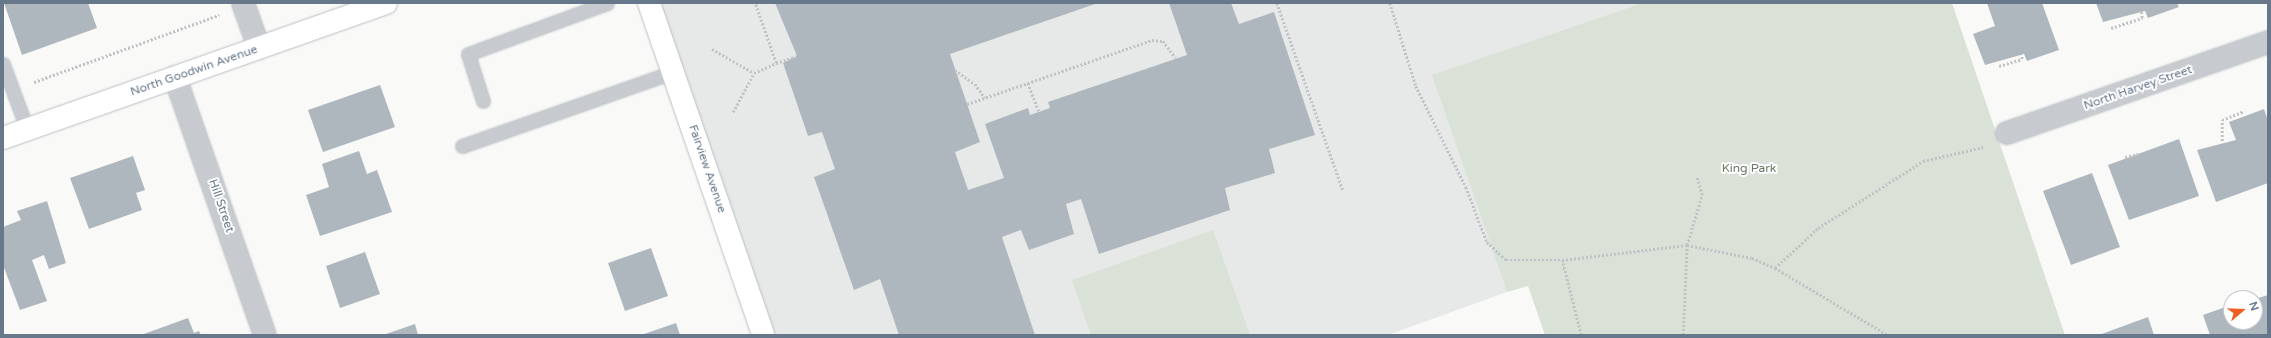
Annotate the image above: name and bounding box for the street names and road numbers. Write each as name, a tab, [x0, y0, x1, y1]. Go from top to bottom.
street label: North Goodwin Avenue	[129, 42, 259, 100]
street label: North Harvey Street	[2082, 63, 2194, 113]
street label: Fairview Avenue	[685, 123, 729, 215]
street label: Hill Street	[205, 178, 237, 234]

